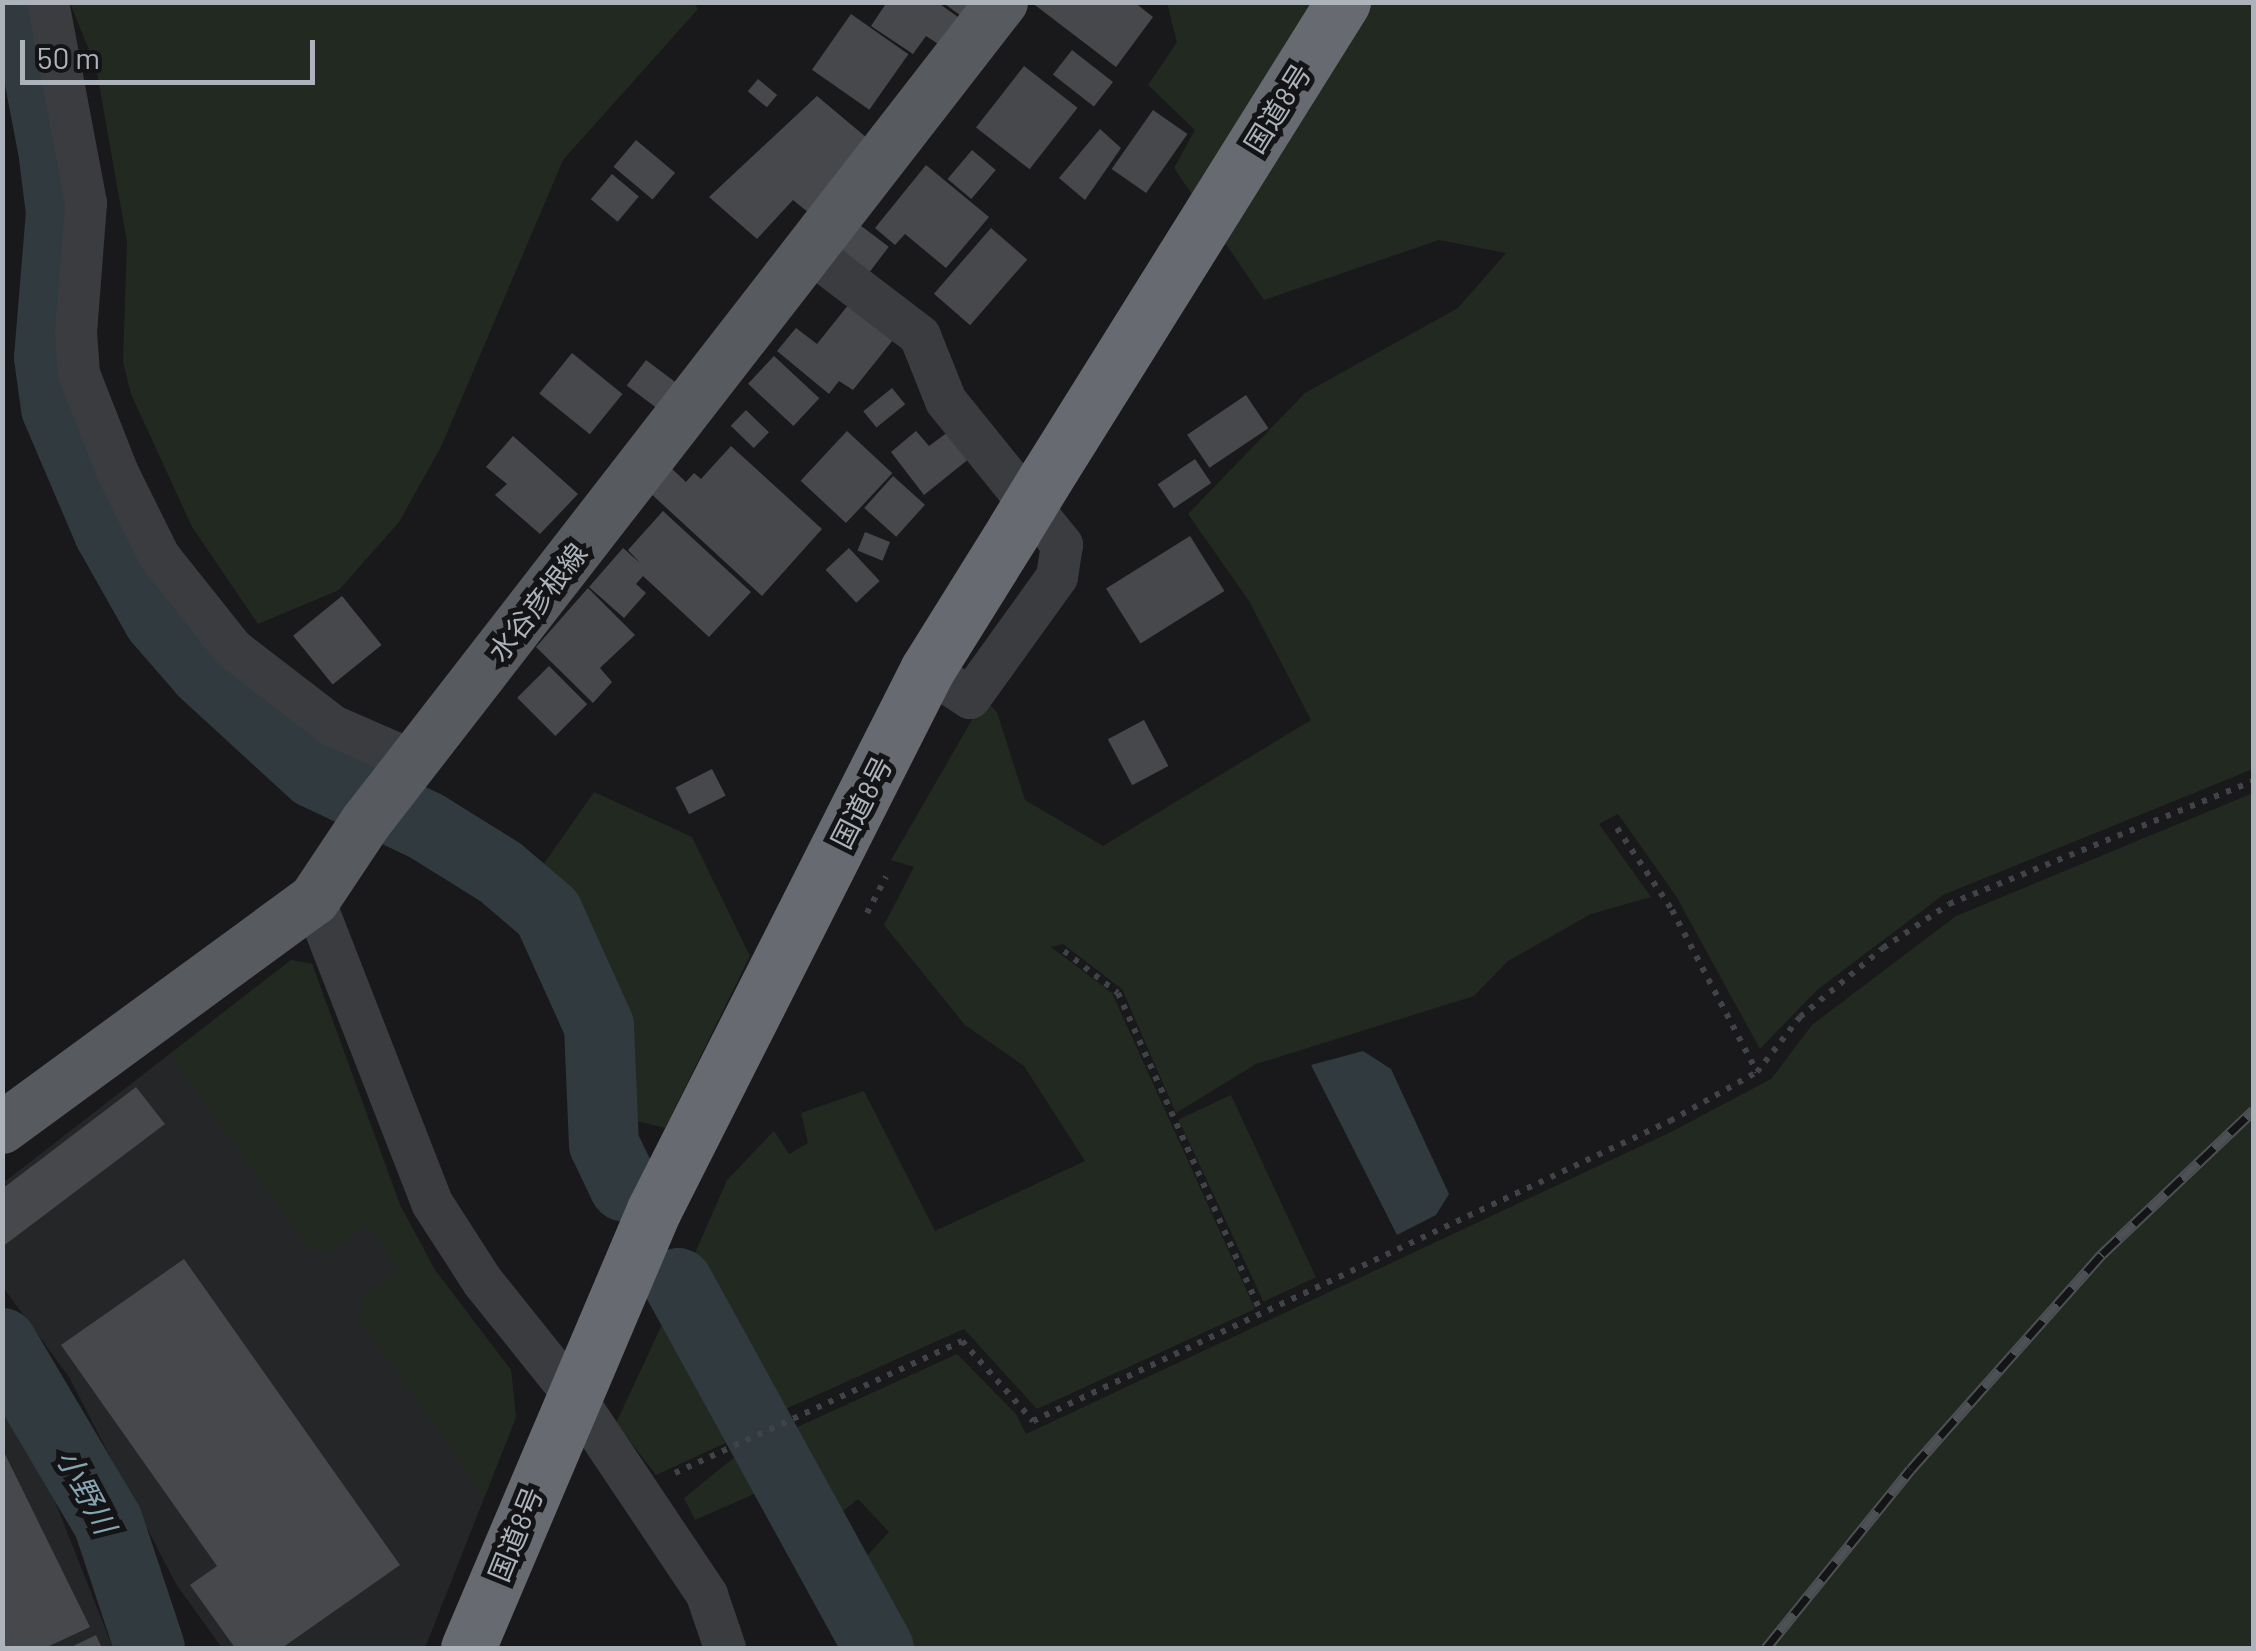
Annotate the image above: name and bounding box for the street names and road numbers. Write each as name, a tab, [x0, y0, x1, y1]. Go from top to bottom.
street label: 国道8号	[1237, 57, 1317, 159]
street label: 水谷彦根線	[481, 536, 593, 668]
street label: 国道8号	[824, 750, 898, 854]
street label: 国道8号	[481, 1482, 549, 1586]

